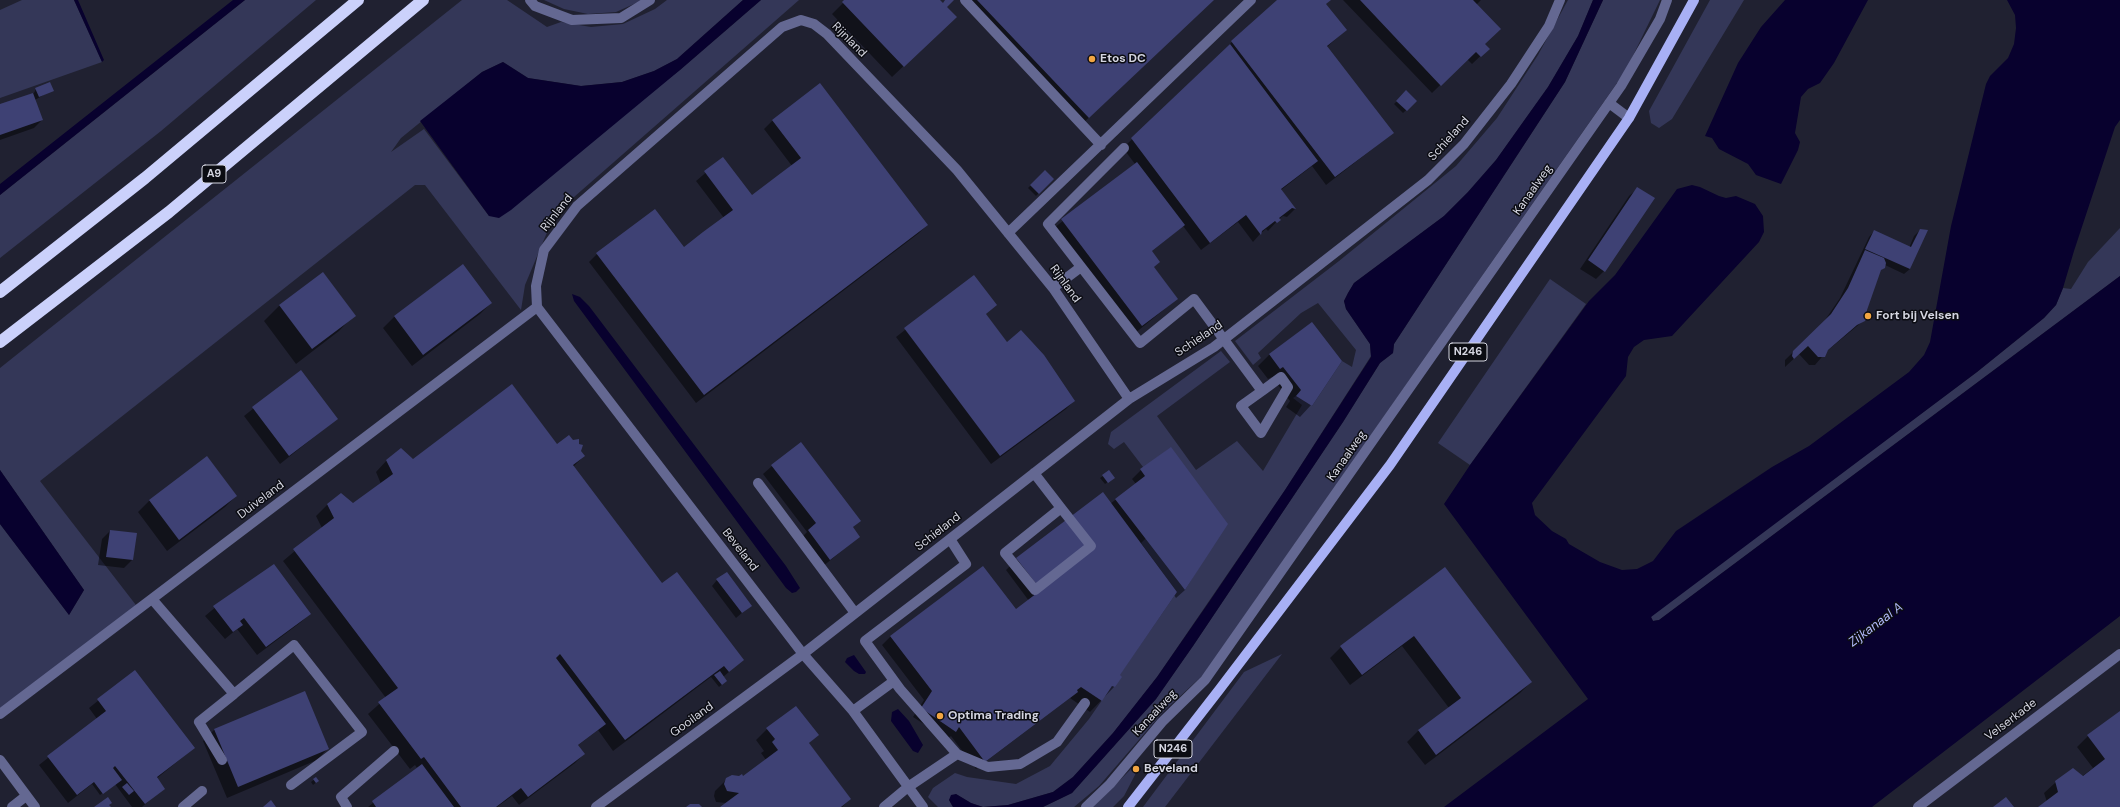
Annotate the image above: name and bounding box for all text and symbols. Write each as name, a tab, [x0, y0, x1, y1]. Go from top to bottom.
street label: Rijnland	[829, 20, 869, 60]
place label: Etos DC	[1100, 52, 1146, 66]
marker: Etos DC	[1087, 54, 1097, 64]
street label: Schieland	[1426, 114, 1472, 164]
street label: Kanaalweg	[1510, 162, 1556, 218]
road number: A9	[202, 165, 226, 183]
street label: Rijnland	[538, 191, 576, 235]
street label: Rijnland	[1046, 262, 1084, 306]
place label: Fort bij Velsen	[1876, 309, 1959, 323]
marker: Fort bij Velsen	[1863, 311, 1873, 321]
street label: Schieland	[1173, 318, 1225, 360]
road number: N246	[1449, 343, 1487, 361]
street label: Kanaalweg	[1324, 428, 1370, 484]
street label: Duiveland	[235, 478, 287, 522]
street label: Schieland	[912, 510, 964, 554]
street label: Beveland	[719, 526, 761, 574]
water label: Zijkanaal A	[1846, 600, 1906, 650]
street label: Kanaalweg	[1130, 687, 1180, 739]
street label: Velserkade	[1982, 696, 2040, 744]
street label: Gooiland	[668, 700, 716, 740]
place label: Optima Trading	[948, 709, 1039, 723]
marker: Optima Trading	[935, 711, 945, 721]
road number: N246	[1154, 740, 1192, 758]
place label: Beveland	[1144, 762, 1198, 776]
marker: Beveland	[1131, 764, 1141, 774]

